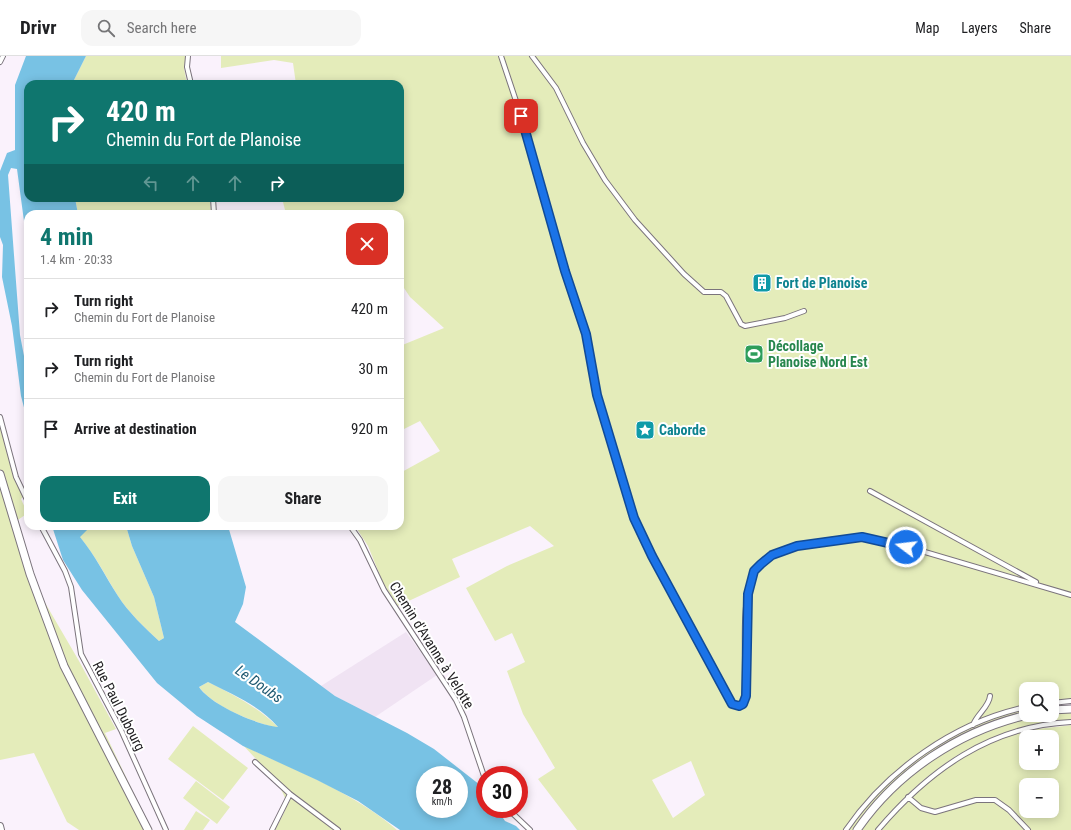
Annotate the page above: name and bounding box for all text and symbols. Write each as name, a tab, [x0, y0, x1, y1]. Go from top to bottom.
search box	[81, 10, 361, 46]
text: Drivr	[20, 16, 57, 39]
icon: search	[95, 17, 117, 39]
text: Search here	[127, 19, 196, 37]
text: Map	[915, 20, 939, 36]
text: Layers	[961, 20, 998, 36]
text: Share	[1020, 20, 1051, 36]
text: 420 m	[106, 95, 176, 128]
icon: right	[40, 96, 92, 148]
pin	[504, 99, 538, 133]
icon: arrive	[510, 105, 532, 127]
text: Chemin du Fort de Planoise	[106, 129, 301, 150]
icon: left	[140, 172, 162, 194]
icon: ahead	[182, 172, 204, 194]
icon: ahead	[224, 172, 246, 194]
icon: right	[266, 172, 288, 194]
text: 4 min	[40, 223, 93, 251]
button: close	[346, 223, 388, 265]
text: 1.4 km · 20:33	[40, 252, 113, 267]
building icon: Fort de Planoise	[751, 272, 773, 294]
place label: Fort de Planoise	[776, 275, 868, 291]
text: Turn right	[74, 292, 133, 310]
icon: right	[40, 298, 62, 320]
text: 420 m	[351, 300, 388, 318]
text: Chemin du Fort de Planoise	[74, 310, 215, 325]
place label: Décollage Planoise Nord Est	[768, 338, 867, 370]
sports icon: Décollage Planoise Nord Est	[743, 343, 765, 365]
text: Turn right	[74, 352, 133, 370]
icon: right	[40, 358, 62, 380]
text: 30 m	[358, 360, 388, 378]
text: Chemin du Fort de Planoise	[74, 370, 215, 385]
icon: arrive	[40, 418, 62, 440]
place icon: Caborde	[634, 419, 656, 441]
text: Arrive at destination	[74, 420, 197, 438]
text: 920 m	[351, 420, 388, 438]
place label: Caborde	[659, 422, 706, 438]
button: Exit	[40, 476, 210, 522]
button: Share	[218, 476, 388, 522]
position arrow	[885, 526, 927, 568]
street label: Chemin d'Avanne à Velotte	[386, 579, 478, 712]
street label: Rue Paul Dubourg	[90, 659, 148, 753]
water label: Le Doubs	[232, 661, 286, 707]
map controls	[1019, 682, 1059, 818]
button: search	[1019, 682, 1059, 722]
button: +	[1019, 730, 1059, 770]
speed limit sign: 30	[476, 766, 528, 818]
text: 28	[432, 775, 452, 799]
button: −	[1019, 778, 1059, 818]
text: km/h	[432, 796, 452, 807]

